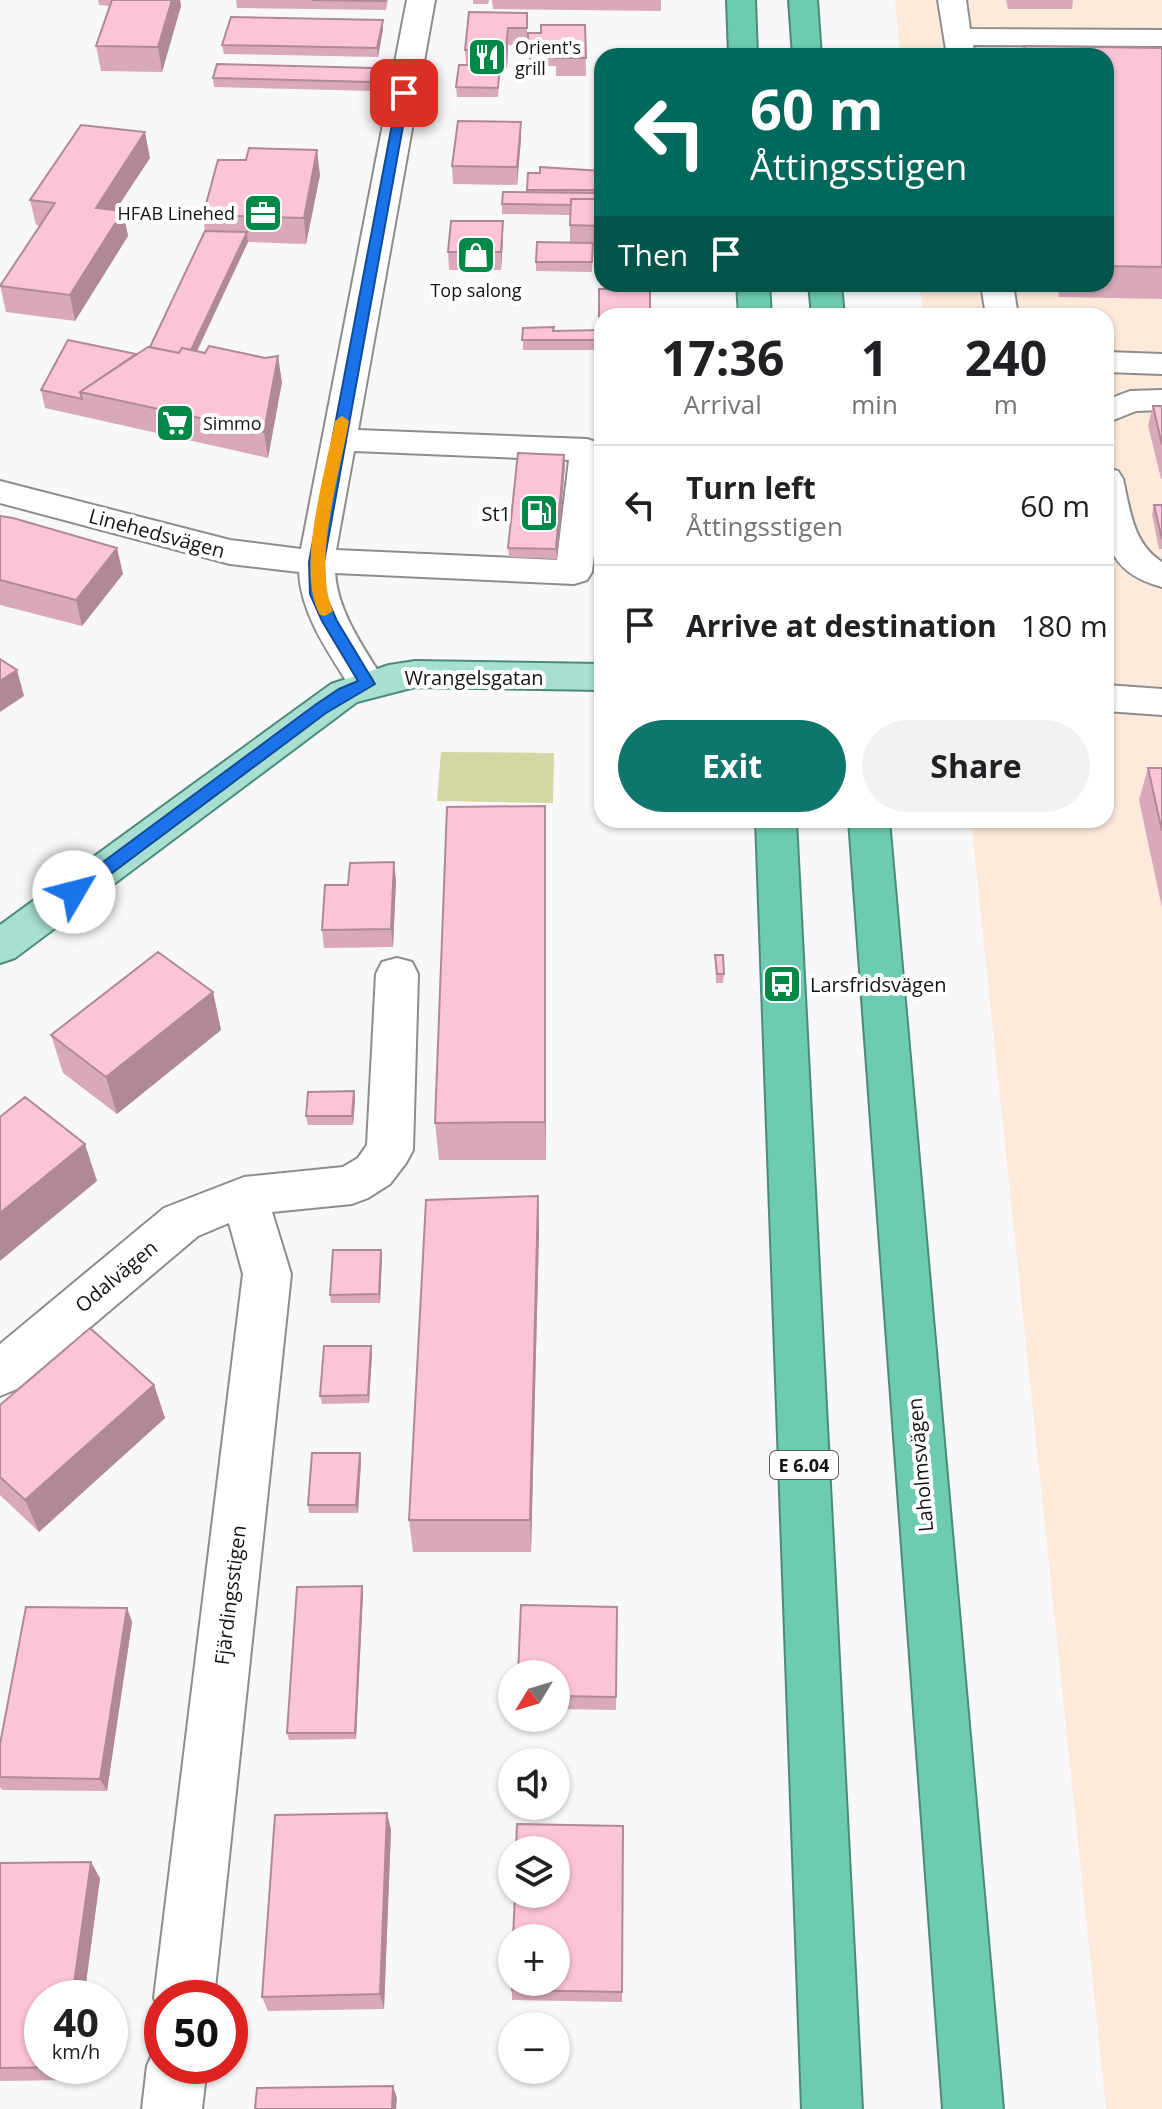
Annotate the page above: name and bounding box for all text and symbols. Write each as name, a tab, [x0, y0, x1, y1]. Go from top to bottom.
place label: Orient's grill	[515, 35, 581, 80]
restaurant icon: Orient's grill	[466, 36, 508, 78]
pin	[370, 59, 438, 127]
text: 60 m	[750, 70, 884, 146]
icon: arrive	[382, 71, 426, 115]
icon: left	[618, 80, 722, 184]
text: Åttingsstigen	[750, 142, 967, 191]
office icon: HFAB Linehed	[242, 192, 284, 234]
place label: HFAB Linehed	[118, 201, 235, 225]
icon: arrive	[704, 232, 748, 276]
shop icon: Top salong	[455, 234, 497, 276]
text: Then	[618, 234, 688, 275]
place label: Top salong	[430, 278, 522, 302]
text: 17:36	[661, 325, 784, 390]
text: 1	[861, 325, 888, 390]
text: 240	[965, 325, 1047, 390]
text: Arrival	[683, 386, 762, 422]
text: min	[851, 386, 898, 422]
text: m	[994, 386, 1018, 422]
supermarket icon: Simmo	[154, 402, 196, 444]
place label: Simmo	[203, 411, 262, 435]
text: Turn left	[686, 467, 816, 508]
icon: left	[618, 483, 662, 527]
text: 60 m	[1020, 485, 1090, 526]
fuel station icon: St1	[518, 492, 560, 534]
place label: St1	[481, 500, 511, 527]
street label: Linehedsvägen	[86, 502, 228, 564]
text: Åttingsstigen	[686, 508, 843, 544]
icon: arrive	[618, 603, 662, 647]
text: Arrive at destination	[686, 605, 997, 646]
text: 180 m	[1021, 605, 1108, 646]
street label: Wrangelsgatan	[404, 664, 544, 691]
button: Exit	[618, 720, 846, 812]
button: Share	[862, 720, 1090, 812]
position arrow	[32, 850, 116, 934]
bus stop icon: Larsfridsvägen	[761, 963, 803, 1005]
place label: Larsfridsvägen	[810, 971, 946, 998]
street label: Odalvägen	[69, 1234, 163, 1318]
street label: Laholmsvägen	[901, 1397, 939, 1533]
road number: E 6.04	[770, 1451, 838, 1479]
street label: Fjärdingsstigen	[208, 1524, 252, 1666]
north arrow	[498, 1660, 570, 1732]
map controls	[498, 1660, 570, 2084]
button: sound	[498, 1748, 570, 1820]
button: layers	[498, 1836, 570, 1908]
button: +	[498, 1924, 570, 1996]
speed limit sign: 50	[144, 1980, 248, 2084]
text: 40	[53, 1994, 99, 2049]
button: −	[498, 2012, 570, 2084]
text: km/h	[52, 2038, 100, 2065]

